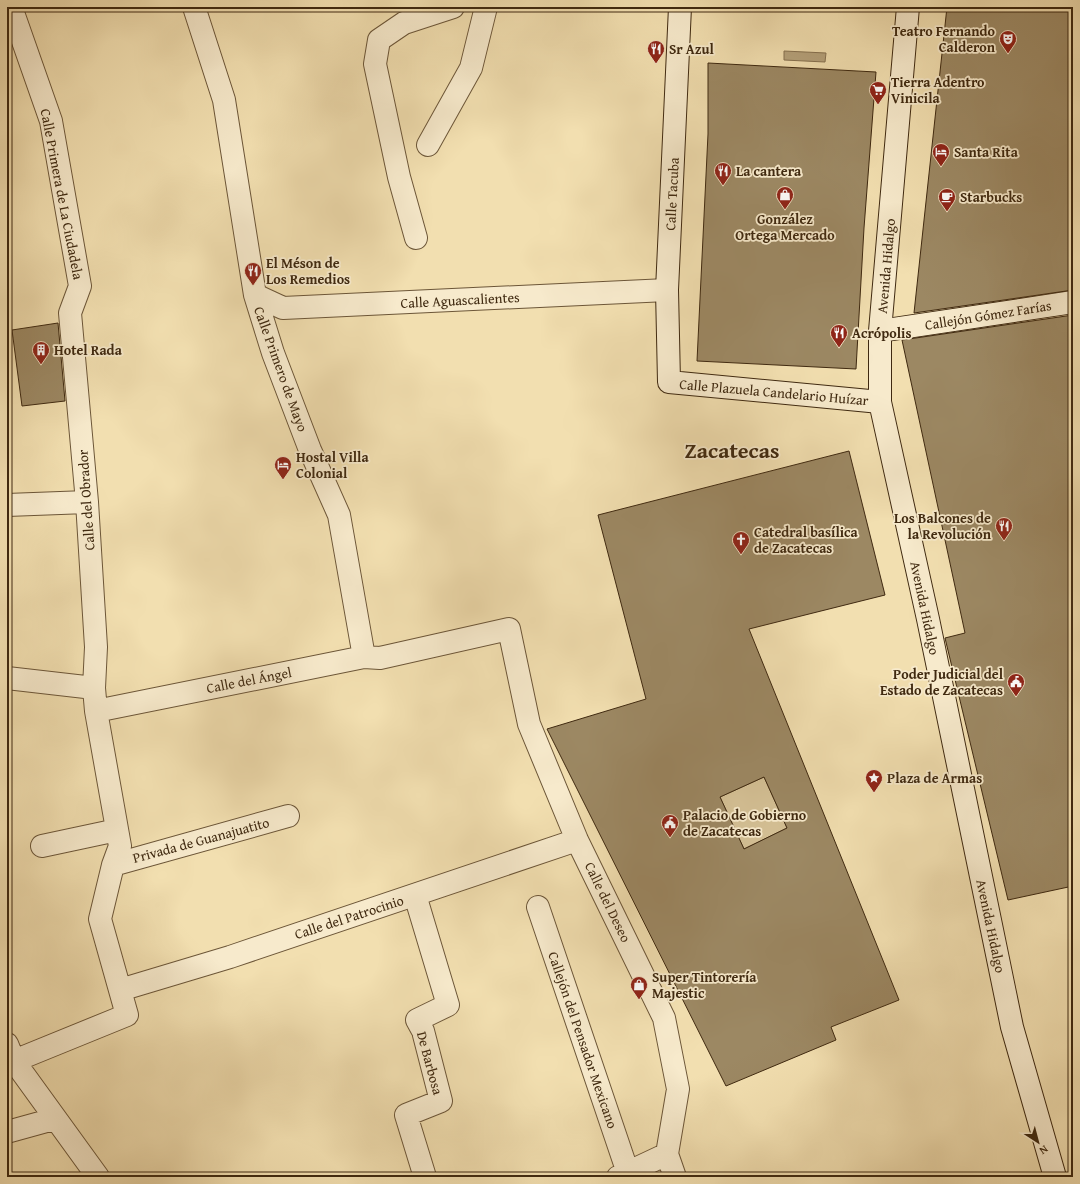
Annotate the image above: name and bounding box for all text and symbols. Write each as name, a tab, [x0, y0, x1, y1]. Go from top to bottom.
place label: Teatro Fernando Calderon	[892, 21, 996, 57]
theatre icon: Teatro Fernando Calderon	[998, 29, 1018, 54]
restaurant icon: Sr Azul	[646, 39, 666, 64]
place label: Sr Azul	[669, 39, 715, 59]
place label: Tierra Adentro Vinicila	[891, 72, 985, 108]
supermarket icon: Tierra Adentro Vinicila	[868, 80, 888, 105]
street label: Calle Primera de La Ciudadela	[36, 107, 88, 282]
hotel icon: Santa Rita	[931, 142, 951, 167]
place label: Santa Rita	[954, 142, 1019, 162]
street label: Calle Tacuba	[660, 156, 684, 231]
restaurant icon: La cantera	[713, 161, 733, 186]
place label: La cantera	[736, 161, 802, 181]
shop icon: González Ortega Mercado	[775, 185, 795, 210]
cafe icon: Starbucks	[937, 187, 957, 212]
place label: Starbucks	[960, 187, 1022, 207]
place label: González Ortega Mercado	[735, 209, 835, 245]
street label: Avenida Hidalgo	[872, 218, 900, 314]
place label: El Méson de Los Remedios	[266, 253, 350, 289]
restaurant icon: El Méson de Los Remedios	[243, 261, 263, 286]
street label: Calle Aguascalientes	[400, 287, 520, 313]
street label: Callejón Gómez Farías	[923, 295, 1053, 335]
street label: Calle Primero de Mayo	[249, 304, 313, 434]
restaurant icon: Acrópolis	[829, 323, 849, 348]
place label: Acrópolis	[852, 323, 911, 343]
building icon: Hotel Rada	[31, 340, 51, 365]
place label: Hotel Rada	[54, 340, 123, 360]
street label: Calle Plazuela Candelario Huízar	[679, 374, 870, 410]
district label: Zacatecas	[685, 434, 779, 466]
place label: Hostal Villa Colonial	[296, 447, 369, 483]
street label: Calle del Obrador	[72, 449, 100, 551]
hotel icon: Hostal Villa Colonial	[273, 455, 293, 480]
place label: Los Balcones de la Revolución	[894, 508, 992, 544]
restaurant icon: Los Balcones de la Revolución	[994, 516, 1014, 541]
place label: Catedral basílica de Zacatecas	[754, 522, 859, 558]
church icon: Catedral basílica de Zacatecas	[731, 530, 751, 555]
street label: Avenida Hidalgo	[905, 559, 945, 657]
street label: Calle del Ángel	[205, 662, 293, 698]
place label: Poder Judicial del Estado de Zacatecas	[880, 664, 1004, 700]
public building icon: Poder Judicial del Estado de Zacatecas	[1006, 672, 1026, 697]
place icon: Plaza de Armas	[864, 768, 884, 793]
place label: Plaza de Armas	[887, 768, 982, 788]
place label: Palacio de Gobierno de Zacatecas	[683, 805, 807, 841]
street label: Privada de Guanajuatito	[130, 812, 272, 868]
public building icon: Palacio de Gobierno de Zacatecas	[660, 813, 680, 838]
street label: Calle del Deseo	[580, 858, 636, 946]
street label: Avenida Hidalgo	[971, 877, 1011, 975]
street label: Calle del Patrocinio	[292, 890, 406, 944]
street label: Callejón del Pensador Mexicano	[543, 949, 623, 1131]
place label: Super Tintorería Majestic	[652, 967, 757, 1003]
shop icon: Super Tintorería Majestic	[629, 975, 649, 1000]
street label: De Barbosa	[412, 1029, 448, 1097]
north arrow	[1018, 1122, 1058, 1162]
text: N	[1036, 1141, 1052, 1159]

